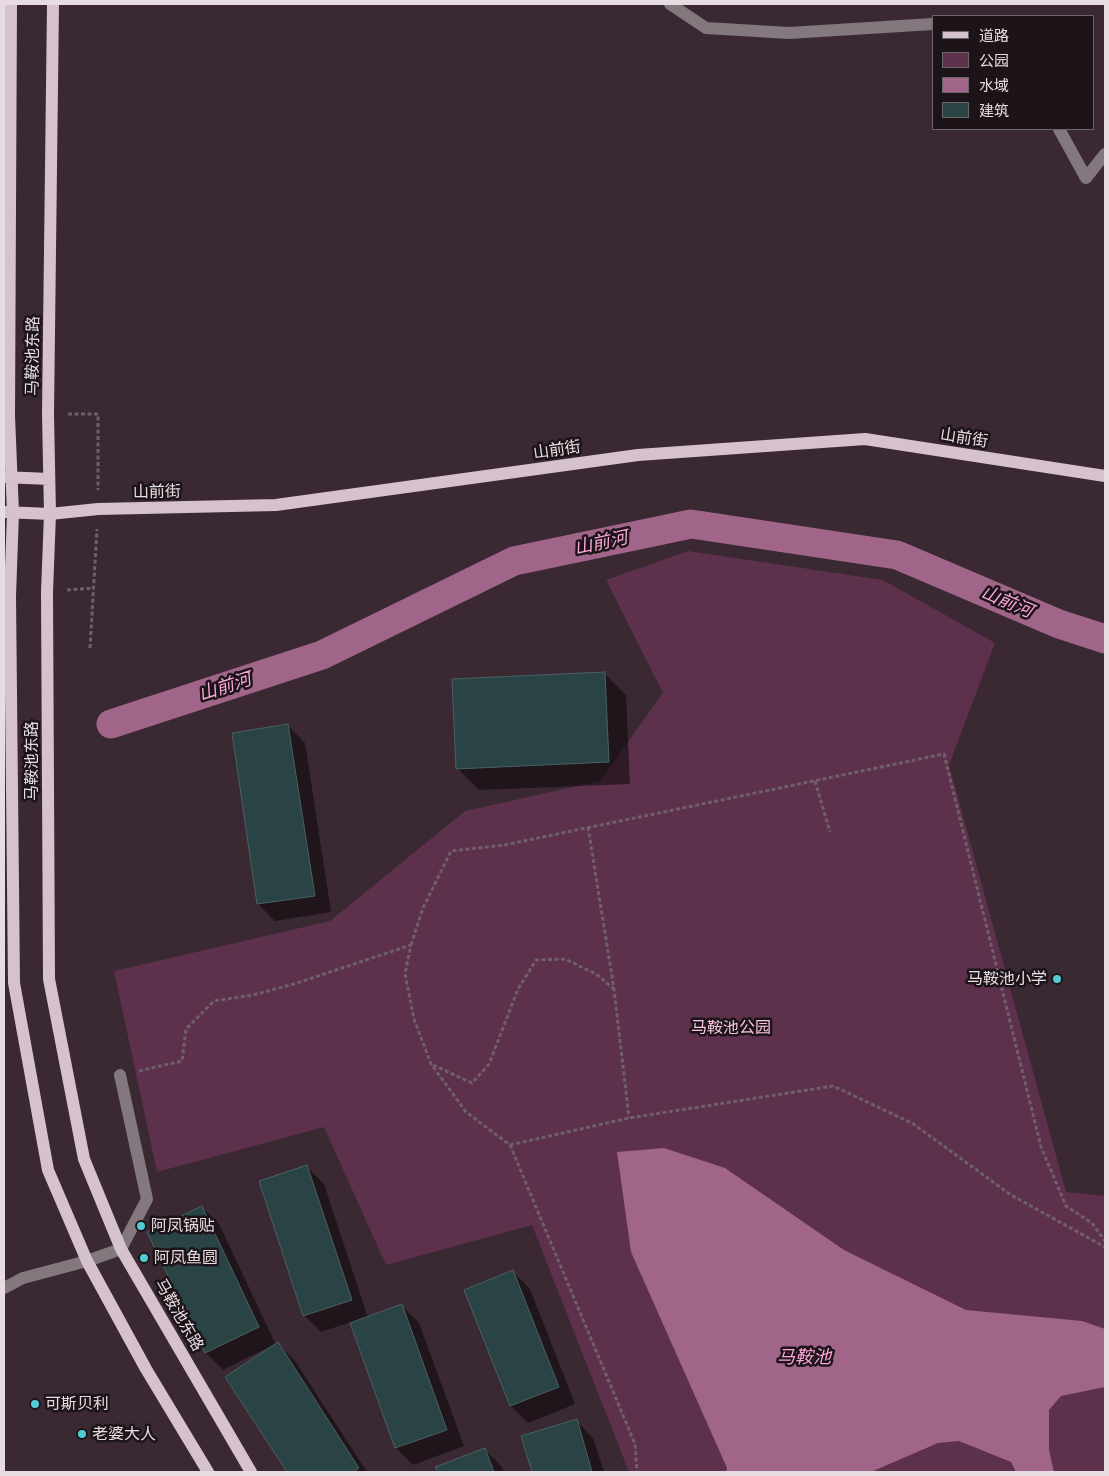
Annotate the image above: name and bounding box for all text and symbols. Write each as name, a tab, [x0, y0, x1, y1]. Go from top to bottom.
legend	[932, 15, 1094, 130]
text: 道路	[979, 27, 1009, 44]
text: 公园	[979, 52, 1009, 69]
text: 水域	[979, 77, 1009, 94]
text: 建筑	[979, 102, 1009, 119]
street label: 马鞍池东路	[23, 316, 43, 396]
street label: 山前街	[939, 425, 989, 451]
street label: 山前街	[532, 437, 582, 463]
street label: 山前街	[133, 482, 181, 502]
water label: 山前河	[572, 527, 630, 559]
water label: 山前河	[978, 582, 1036, 622]
water label: 山前河	[196, 668, 254, 706]
street label: 马鞍池东路	[22, 721, 42, 801]
place label: 马鞍池小学	[967, 969, 1047, 989]
marker: 马鞍池小学	[1051, 973, 1063, 985]
park label: 马鞍池公园	[691, 1018, 771, 1038]
place label: 阿凤锅贴	[151, 1216, 215, 1236]
marker: 阿凤锅贴	[135, 1220, 147, 1232]
place label: 阿凤鱼圆	[154, 1248, 218, 1268]
marker: 阿凤鱼圆	[138, 1252, 150, 1264]
street label: 马鞍池东路	[151, 1276, 207, 1354]
water label: 马鞍池	[777, 1346, 831, 1368]
place label: 可斯贝利	[45, 1394, 109, 1414]
marker: 可斯贝利	[29, 1398, 41, 1410]
place label: 老婆大人	[92, 1424, 156, 1444]
marker: 老婆大人	[76, 1428, 88, 1440]

